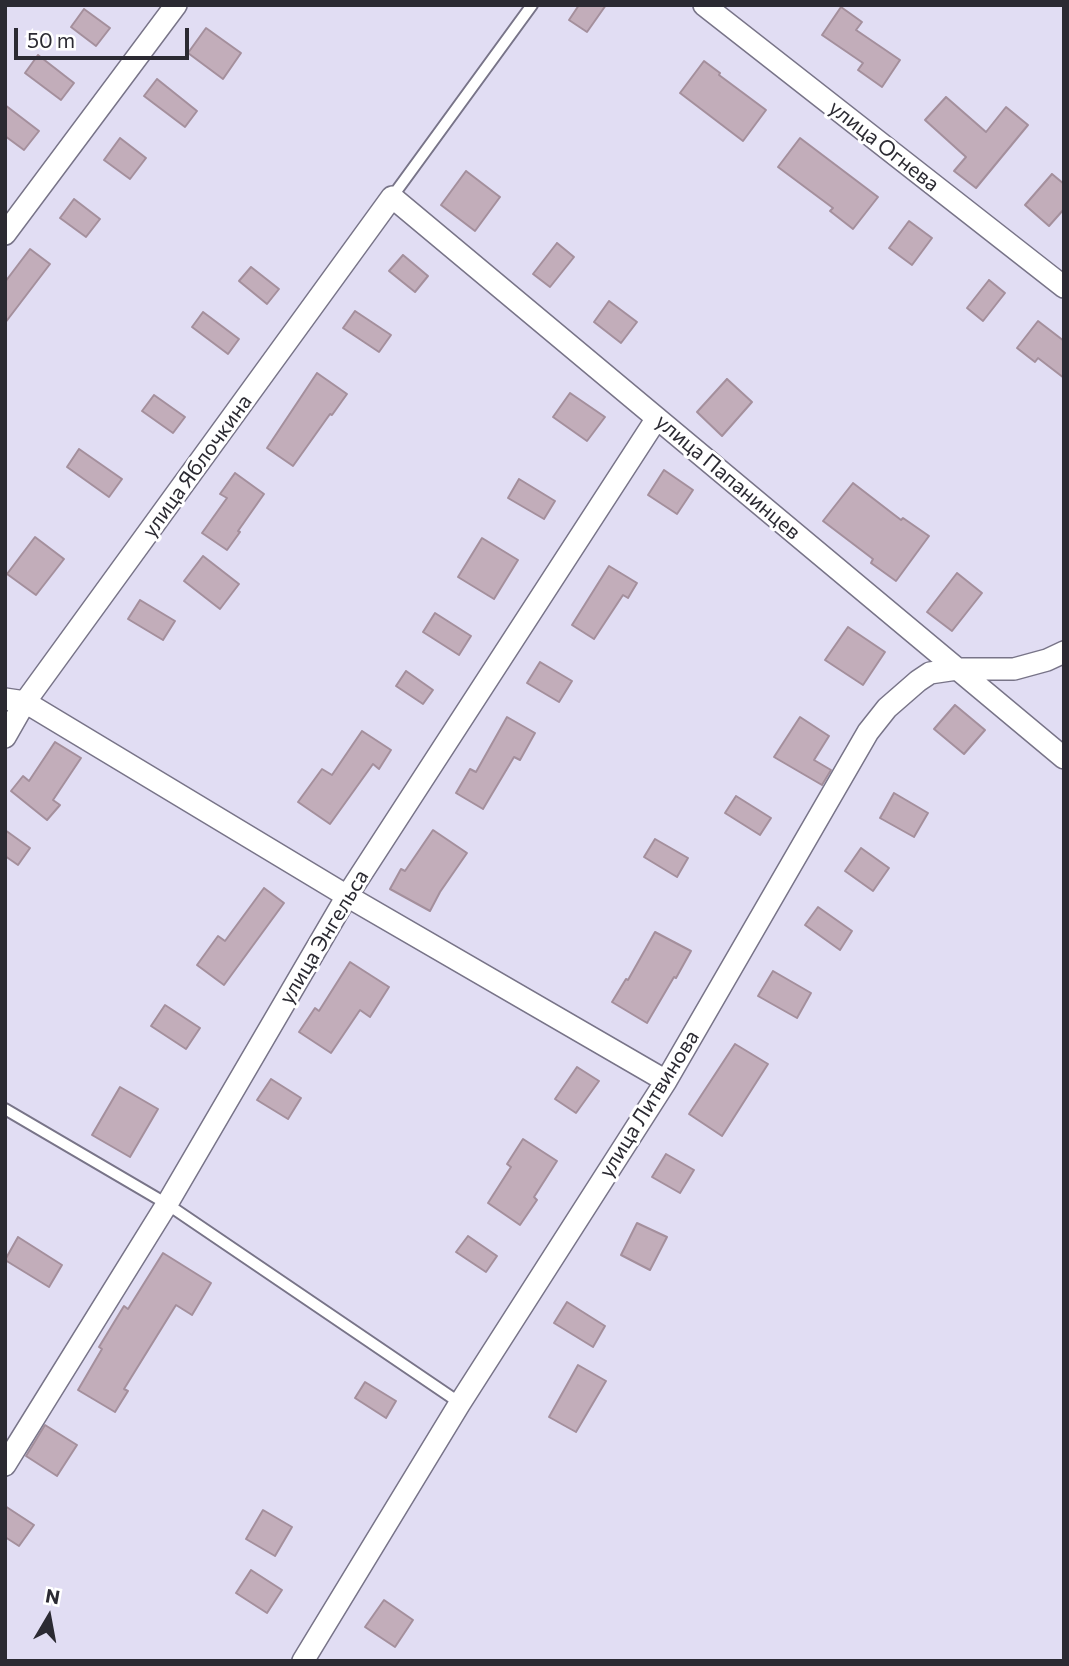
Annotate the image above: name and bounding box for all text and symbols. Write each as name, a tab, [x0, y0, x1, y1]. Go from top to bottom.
scale bar	[18, 14, 192, 58]
text: 50 m	[27, 27, 75, 52]
street label: улица Огнева	[824, 95, 944, 197]
street label: улица Яблочкина	[137, 390, 257, 542]
street label: улица Папанинцев	[650, 409, 806, 545]
street label: улица Энгельса	[274, 865, 374, 1009]
street label: улица Литвинова	[594, 1026, 704, 1182]
north arrow	[14, 1582, 84, 1652]
text: N	[44, 1583, 62, 1608]

